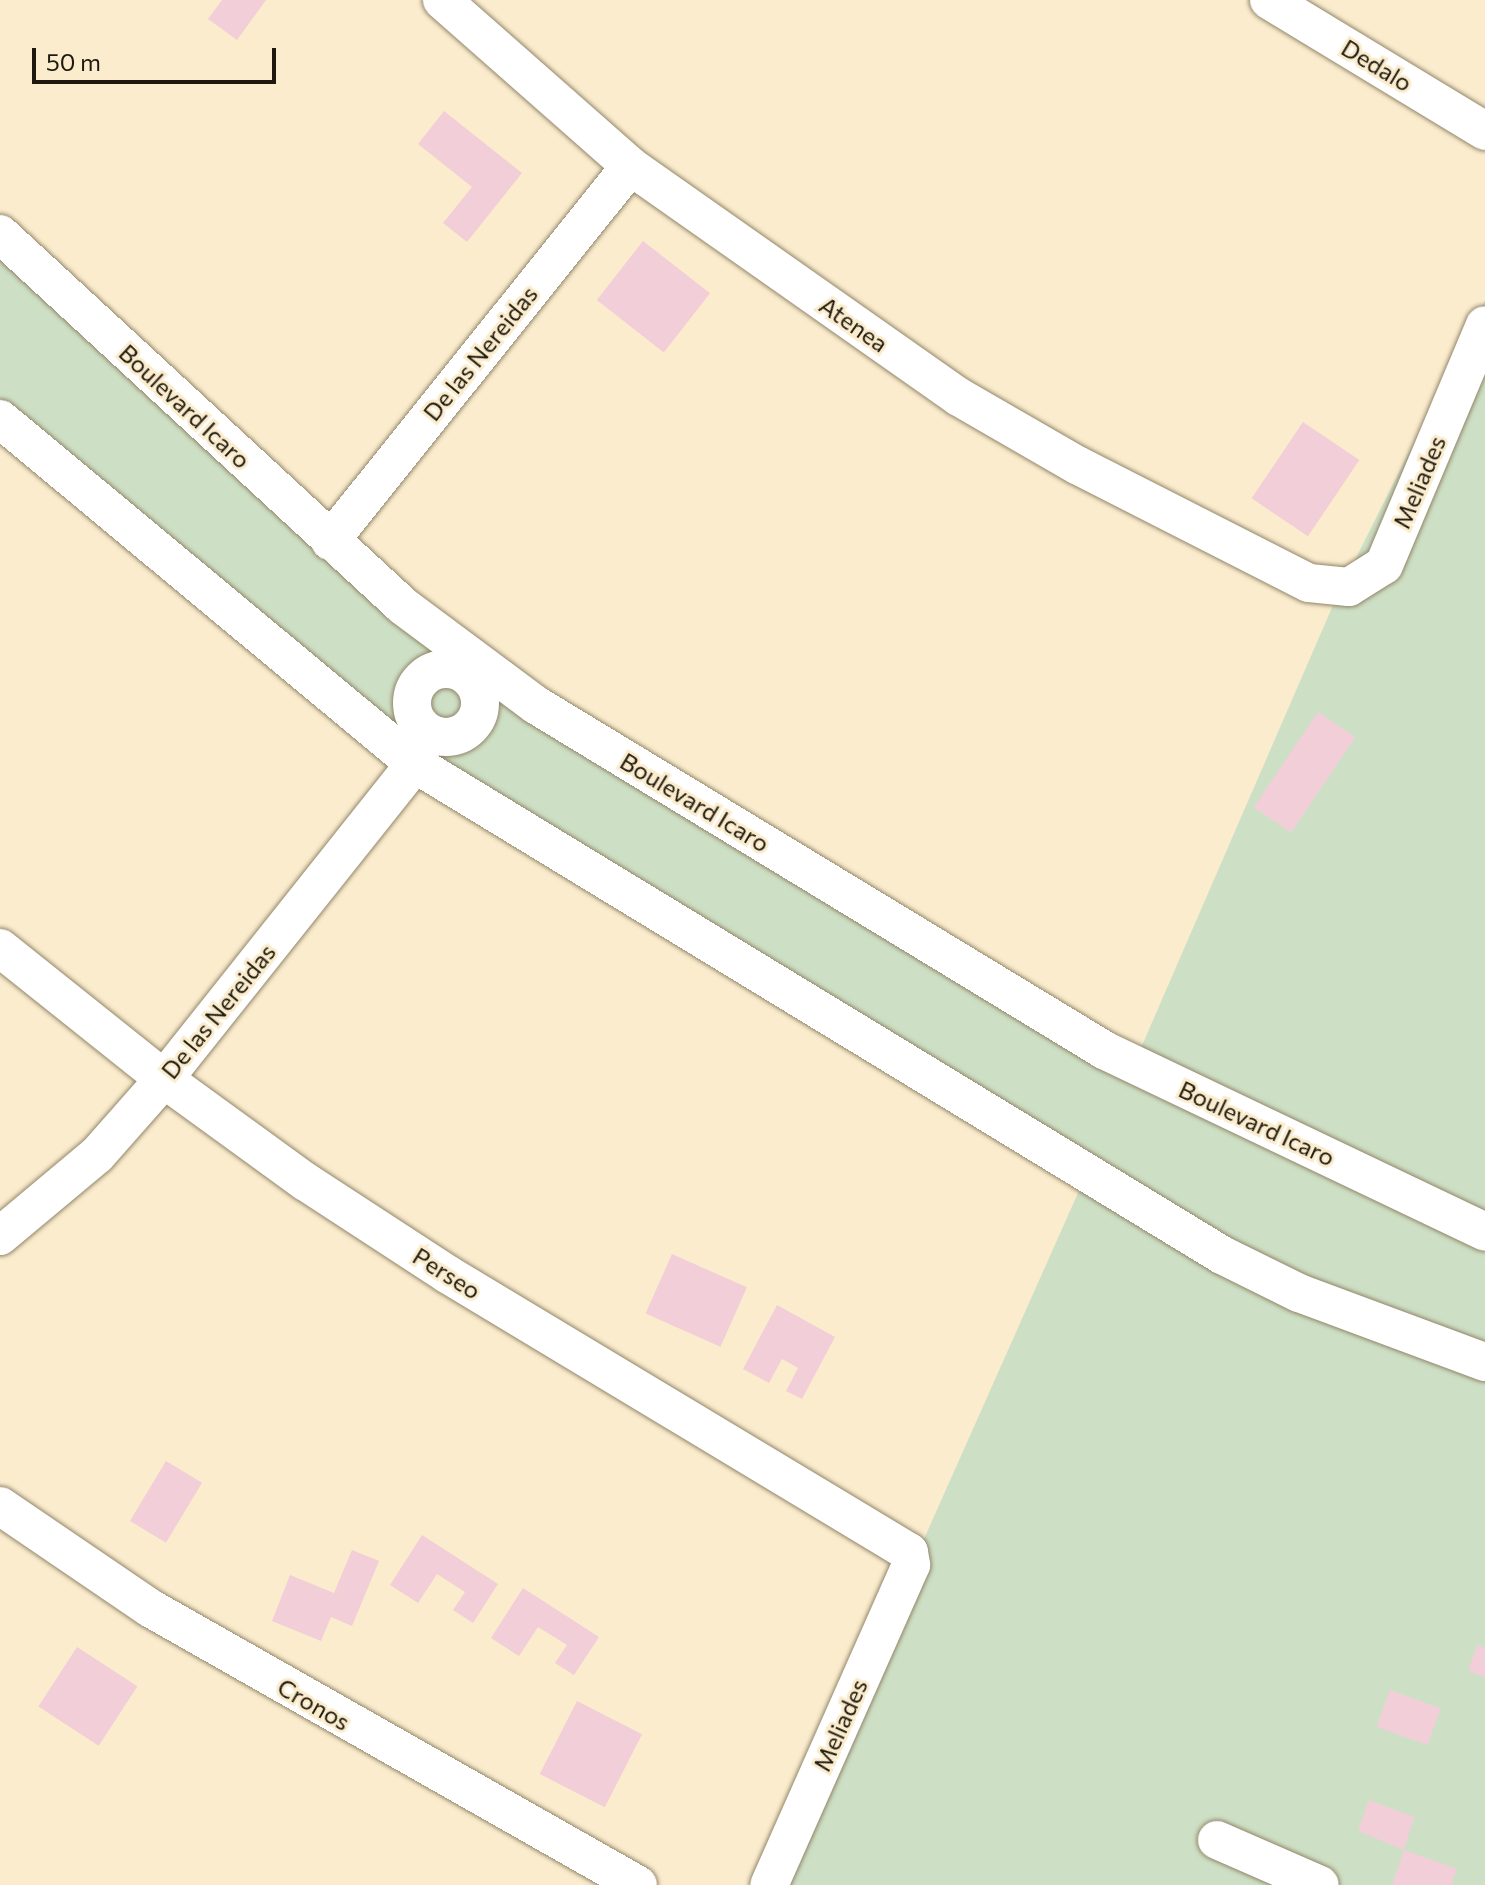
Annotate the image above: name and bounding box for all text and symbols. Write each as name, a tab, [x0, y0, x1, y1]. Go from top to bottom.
scale bar	[36, 32, 280, 82]
street label: Dedalo	[1337, 33, 1417, 97]
text: 50 m	[46, 47, 101, 76]
street label: De las Nereidas	[417, 280, 543, 426]
street label: Atenea	[814, 290, 894, 358]
street label: Boulevard Icaro	[114, 338, 256, 474]
street label: Meliades	[1387, 431, 1451, 533]
street label: Boulevard Icaro	[615, 746, 775, 858]
street label: De las Nereidas	[155, 938, 281, 1084]
street label: Boulevard Icaro	[1175, 1074, 1339, 1172]
street label: Perseo	[408, 1241, 486, 1305]
street label: Cronos	[273, 1672, 355, 1736]
street label: Meliades	[807, 1674, 873, 1776]

